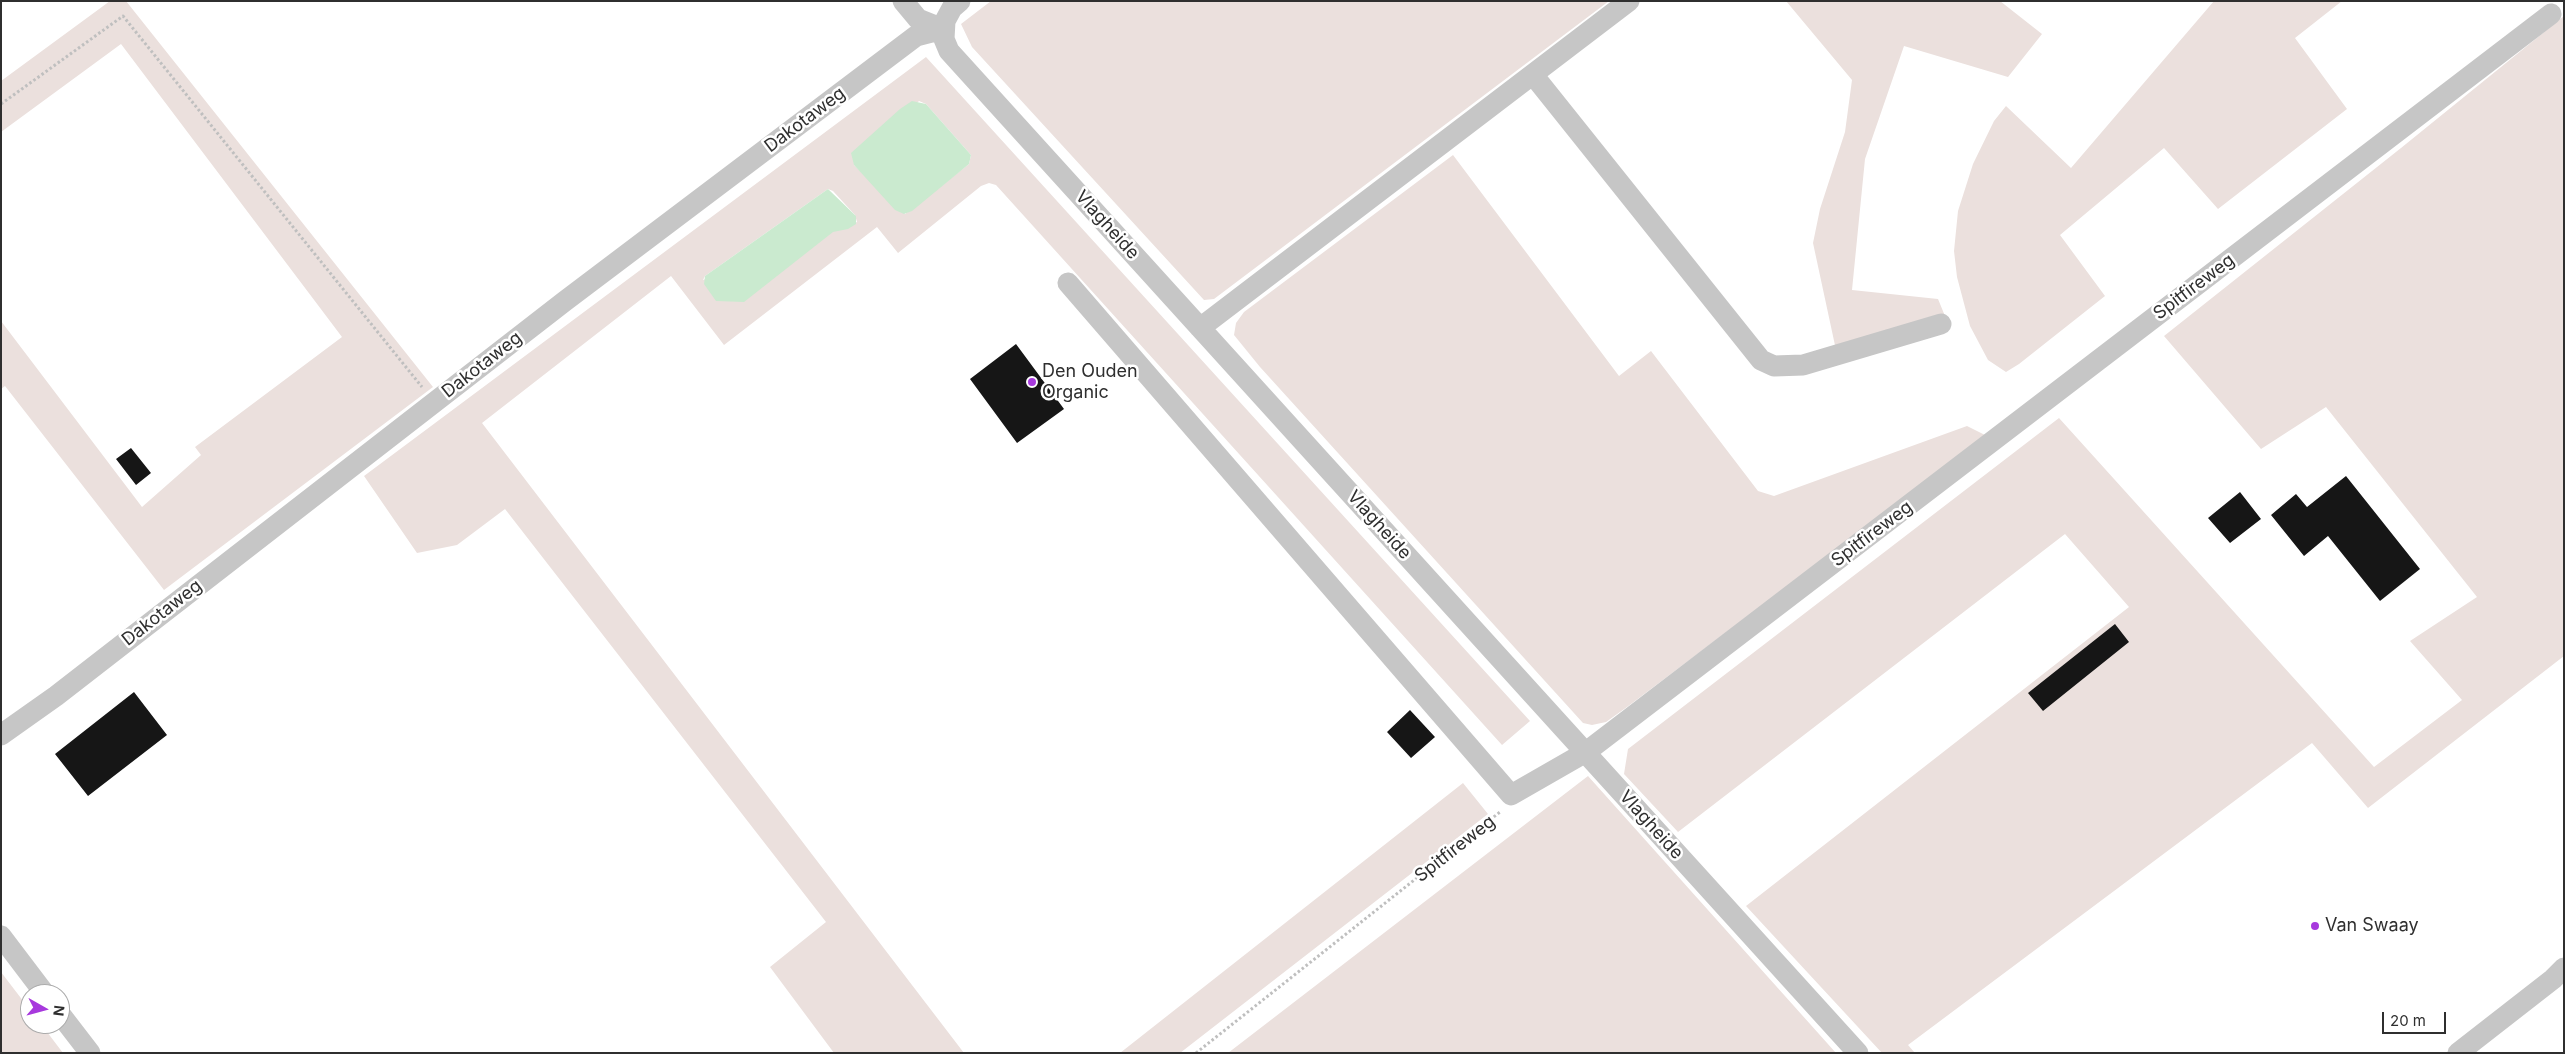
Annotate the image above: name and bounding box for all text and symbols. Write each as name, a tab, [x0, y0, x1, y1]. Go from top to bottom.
street label: Dakotaweg	[760, 83, 850, 157]
street label: Vlagheide	[1071, 186, 1143, 264]
street label: Spitfireweg	[2149, 249, 2239, 325]
street label: Dakotaweg	[438, 327, 526, 403]
place label: Den Ouden Organic	[1042, 361, 1138, 404]
marker: Den Ouden Organic	[1026, 376, 1038, 388]
street label: Vlagheide	[1343, 486, 1415, 564]
street label: Spitfireweg	[1827, 496, 1917, 572]
street label: Dakotaweg	[118, 575, 206, 651]
street label: Vlagheide	[1615, 786, 1687, 864]
street label: Spitfireweg	[1411, 811, 1499, 887]
place label: Van Swaay	[2325, 915, 2419, 937]
marker: Van Swaay	[2309, 920, 2321, 932]
north arrow	[20, 984, 70, 1034]
scale bar	[2385, 1002, 2449, 1034]
text: N	[50, 1004, 68, 1017]
text: 20 m	[2390, 1011, 2426, 1030]

